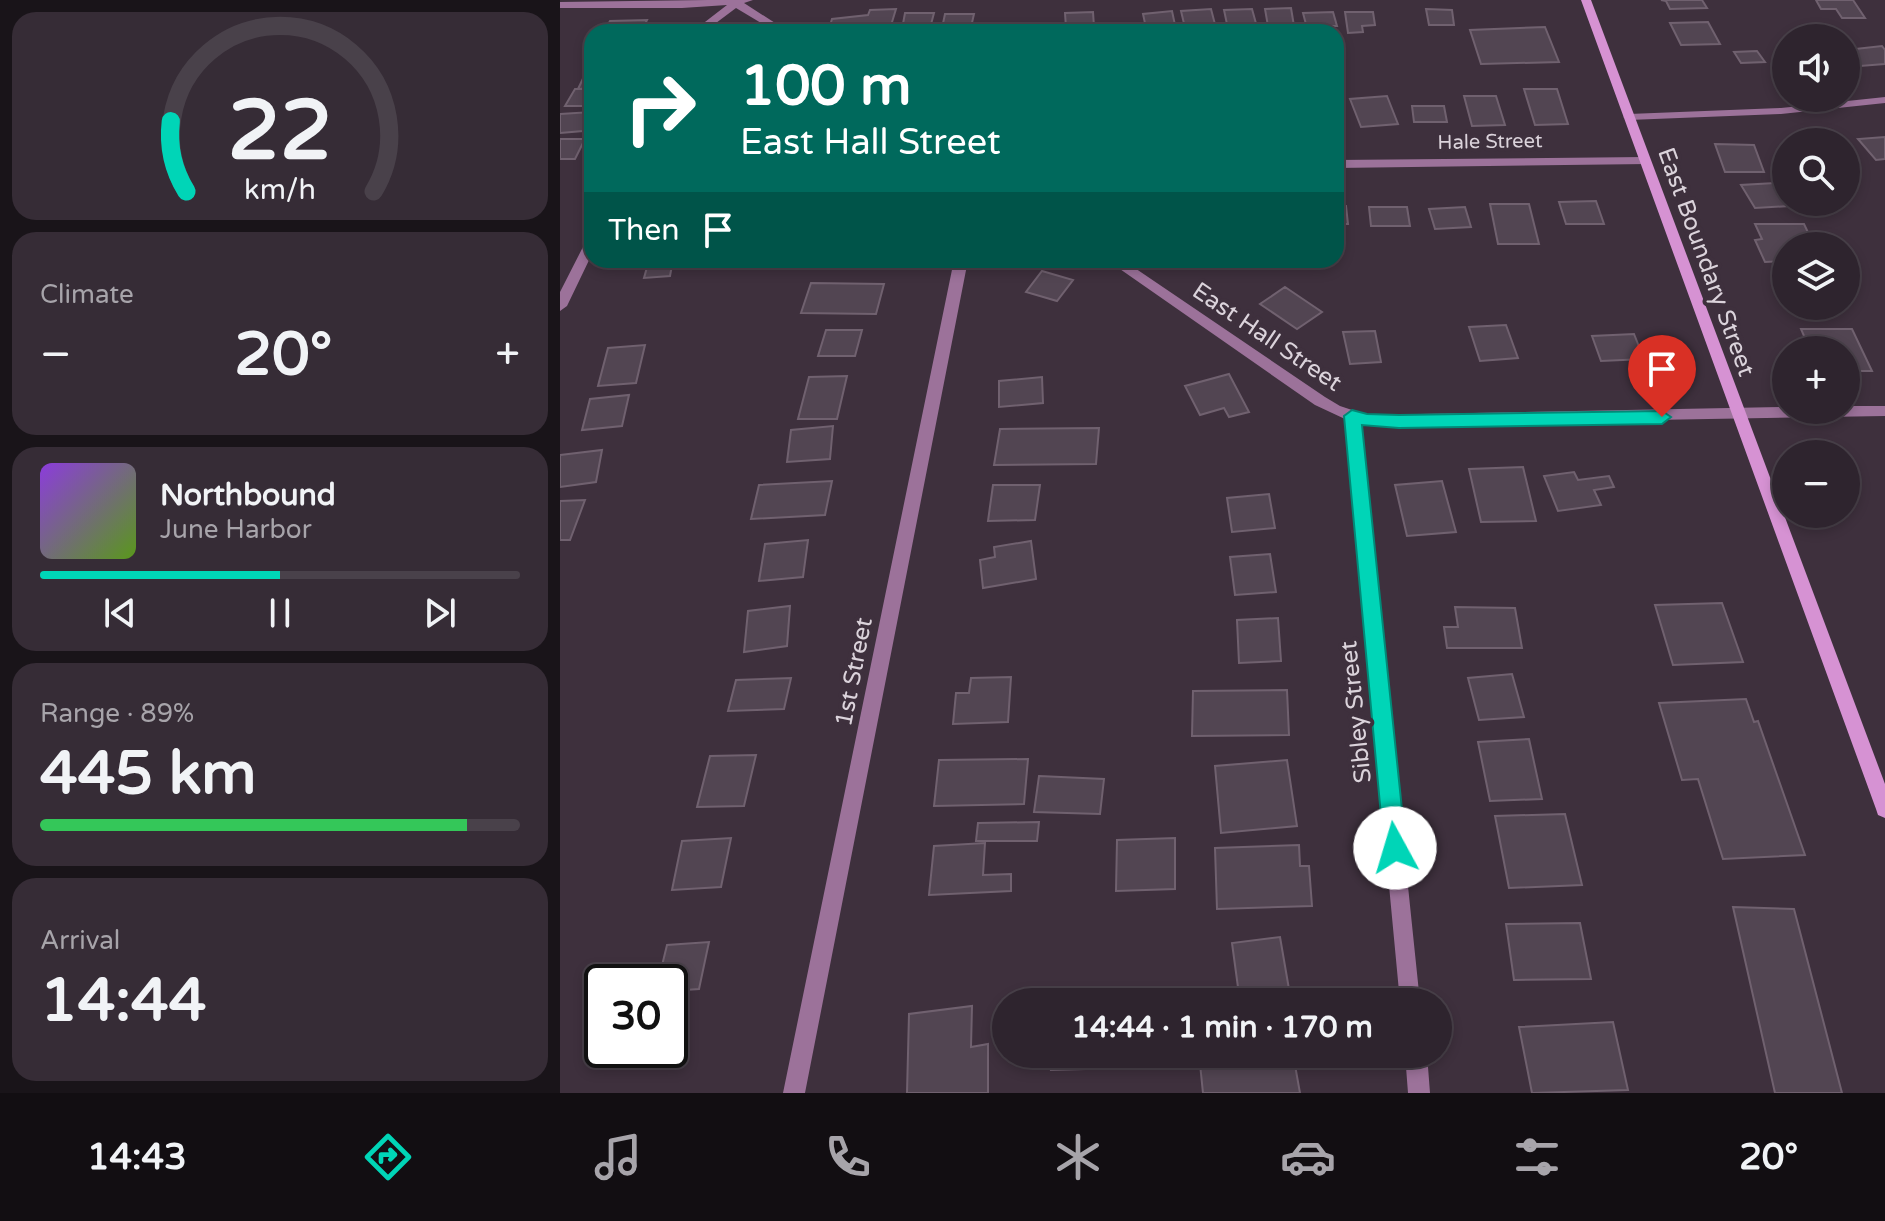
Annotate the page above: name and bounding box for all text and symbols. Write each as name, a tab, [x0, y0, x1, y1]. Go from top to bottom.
map controls	[1772, 24, 1860, 528]
button: sound	[1772, 24, 1860, 112]
text: 100 m	[740, 53, 911, 120]
icon: right	[608, 56, 712, 160]
text: 22	[228, 82, 332, 182]
text: East Hall Street	[740, 121, 1001, 164]
button: search	[1772, 128, 1860, 216]
street label: Hale Street	[1437, 129, 1543, 155]
street label: East Boundary Street	[1651, 144, 1761, 380]
text: km/h	[244, 173, 316, 207]
icon: arrive	[696, 208, 740, 252]
text: Then	[608, 212, 680, 249]
button: layers	[1772, 232, 1860, 320]
street label: East Hall Street	[1187, 276, 1347, 398]
text: Climate	[40, 279, 134, 310]
text: 20°	[234, 319, 332, 391]
text: −	[40, 329, 71, 382]
text: +	[495, 329, 520, 382]
pin	[1628, 335, 1696, 417]
button: +	[1772, 336, 1860, 424]
icon: arrive	[1640, 347, 1684, 391]
button: −	[1772, 440, 1860, 528]
text: Northbound	[160, 477, 336, 514]
text: June Harbor	[160, 514, 312, 545]
icon: previous	[98, 591, 142, 635]
icon: pause	[258, 591, 302, 635]
icon: next	[418, 591, 462, 635]
street label: 1st Street	[829, 615, 879, 729]
street label: Sibley Street	[1334, 639, 1378, 785]
text: Range · 89%	[40, 698, 194, 729]
text: 445 km	[40, 738, 256, 810]
position arrow	[1353, 806, 1437, 890]
text: Arrival	[40, 925, 120, 956]
speed limit sign: 30	[584, 964, 688, 1068]
text: 14:44	[40, 965, 206, 1037]
text: 14:44 · 1 min · 170 m	[1071, 1009, 1373, 1046]
icon: directions	[360, 1129, 416, 1185]
icon: music	[590, 1129, 646, 1185]
icon: phone	[820, 1129, 876, 1185]
icon: climate	[1050, 1129, 1106, 1185]
icon: car	[1280, 1129, 1336, 1185]
icon: filters	[1509, 1129, 1565, 1185]
text: 14:43	[87, 1136, 187, 1179]
text: 20°	[1739, 1136, 1798, 1179]

